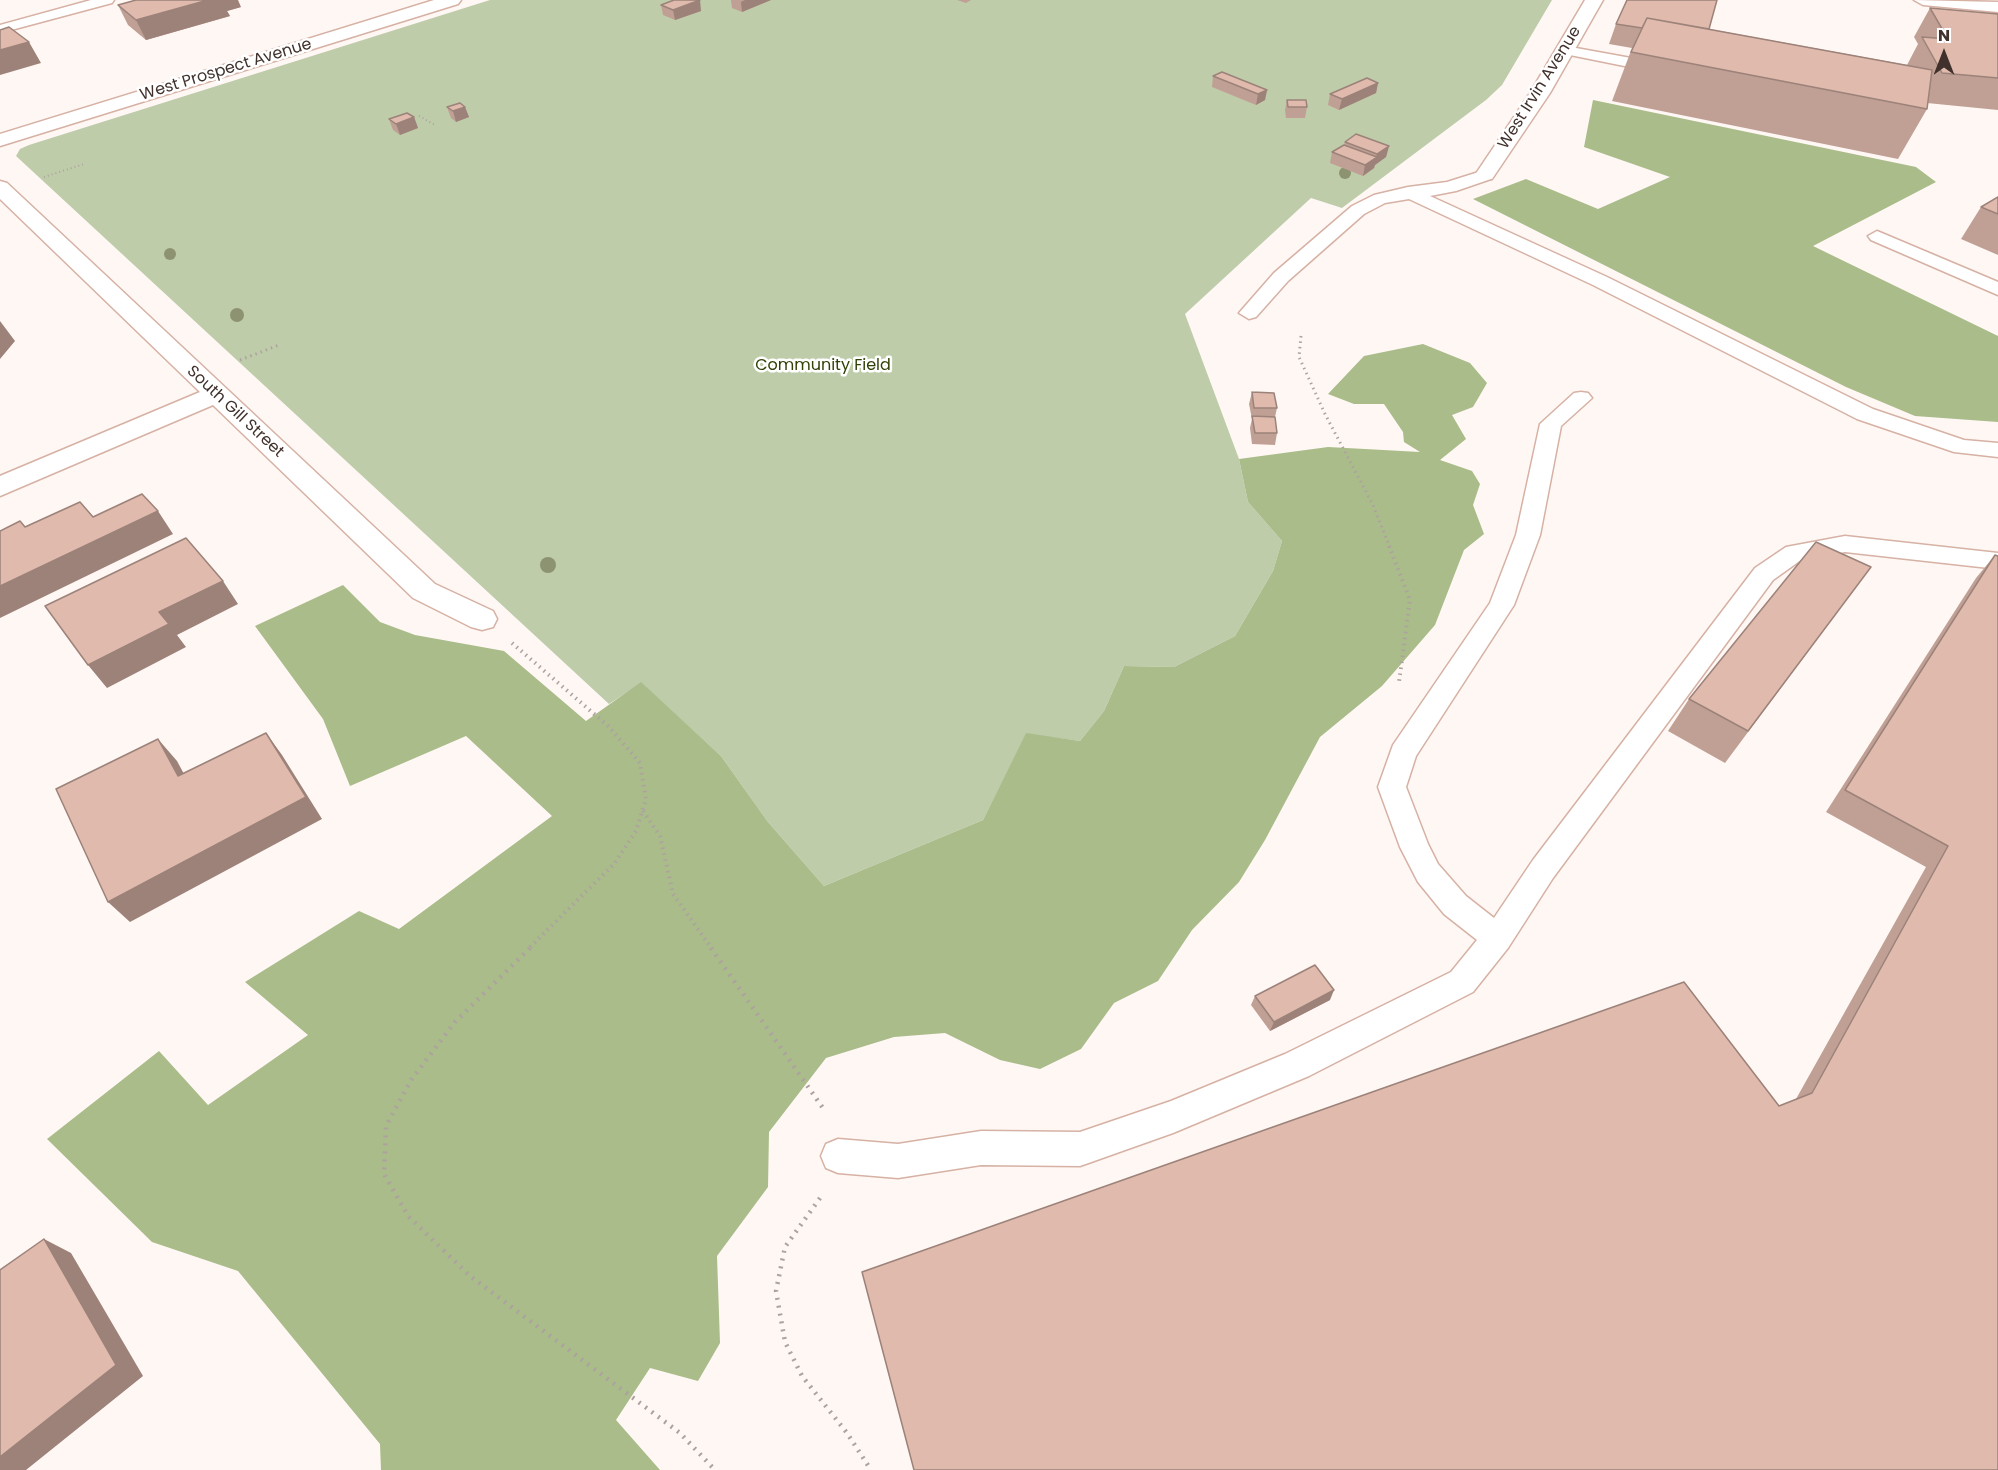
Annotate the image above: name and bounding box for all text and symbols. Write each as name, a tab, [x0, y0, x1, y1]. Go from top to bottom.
street label: West Irvin Avenue	[1494, 23, 1586, 153]
north arrow	[1914, 24, 1974, 84]
text: N	[1938, 24, 1950, 47]
street label: West Prospect Avenue	[138, 35, 314, 105]
park label: Community Field	[755, 356, 891, 376]
street label: South Gill Street	[183, 362, 287, 462]

